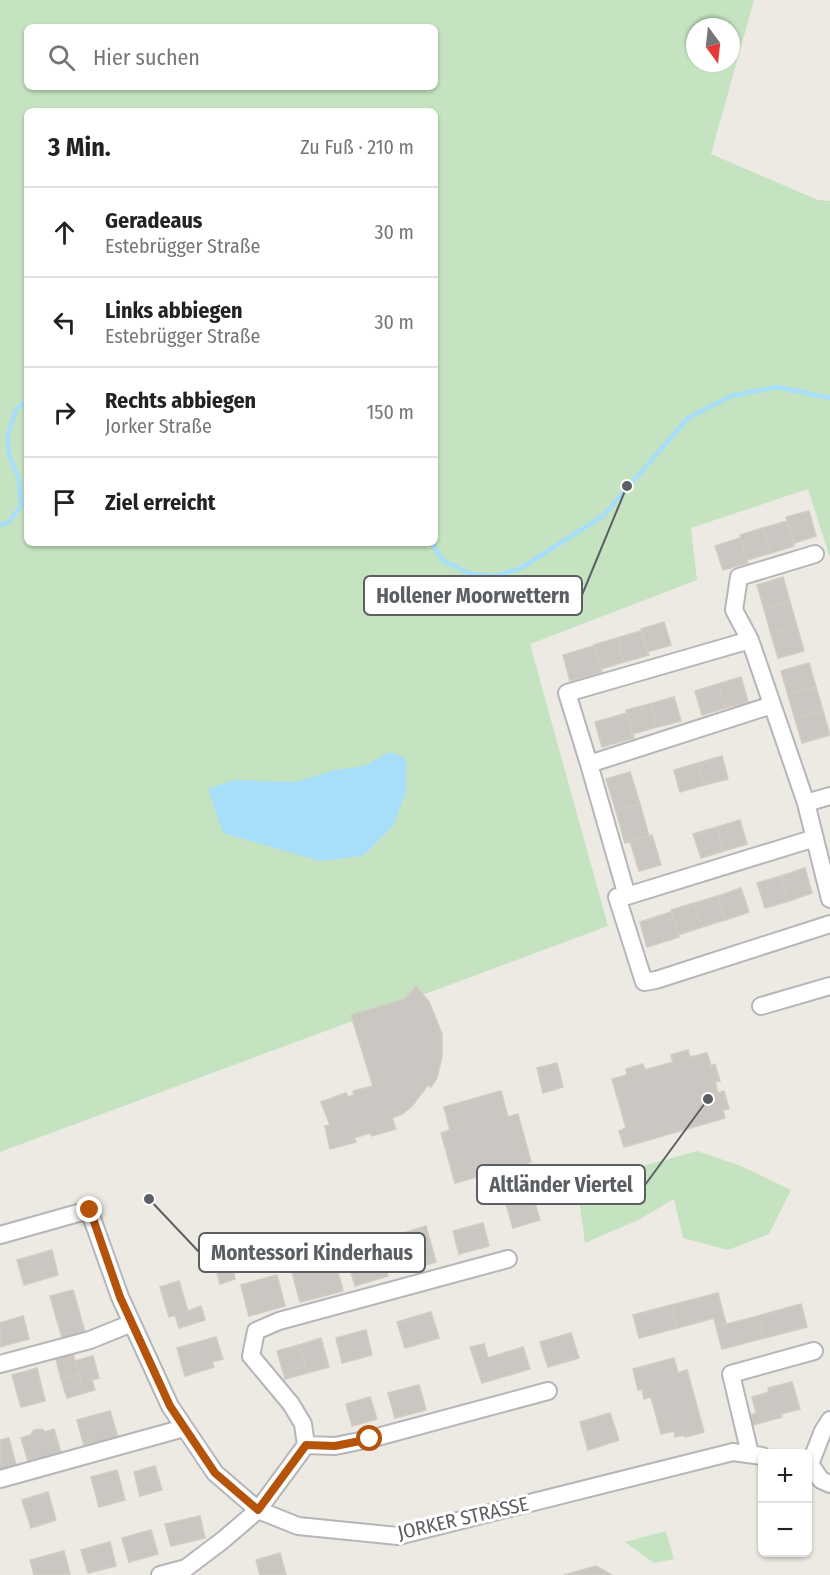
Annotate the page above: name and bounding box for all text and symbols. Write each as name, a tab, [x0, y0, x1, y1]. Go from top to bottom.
north arrow	[686, 18, 740, 72]
search box	[24, 24, 438, 90]
icon: search	[45, 41, 78, 74]
text: Hier suchen	[93, 44, 200, 71]
text: 3 Min.	[48, 132, 111, 163]
text: Zu Fuß · 210 m	[300, 135, 414, 159]
text: Geradeaus	[105, 207, 202, 234]
icon: ahead	[48, 216, 81, 249]
text: 30 m	[374, 220, 414, 244]
text: Estebrügger Straße	[105, 234, 260, 258]
text: Links abbiegen	[105, 297, 243, 324]
icon: left	[48, 306, 81, 339]
text: 30 m	[374, 310, 414, 334]
text: Estebrügger Straße	[105, 324, 260, 348]
text: Rechts abbiegen	[105, 387, 256, 414]
icon: right	[48, 396, 81, 429]
text: 150 m	[367, 400, 414, 424]
text: Jorker Straße	[105, 414, 212, 438]
icon: arrive	[48, 486, 81, 519]
text: Ziel erreicht	[105, 489, 216, 516]
callout: Hollener Moorwettern	[364, 576, 582, 615]
text: Hollener Moorwettern	[376, 583, 570, 609]
callout: Altländer Viertel	[477, 1165, 645, 1204]
text: Altländer Viertel	[488, 1172, 633, 1198]
route end	[76, 1196, 102, 1222]
callout: Montessori Kinderhaus	[199, 1233, 425, 1272]
text: Montessori Kinderhaus	[211, 1240, 413, 1266]
route start	[356, 1425, 382, 1451]
map controls	[758, 1449, 812, 1557]
button: +	[758, 1449, 812, 1503]
street label: JORKER STRASSE	[395, 1491, 531, 1545]
button: −	[758, 1503, 812, 1557]

